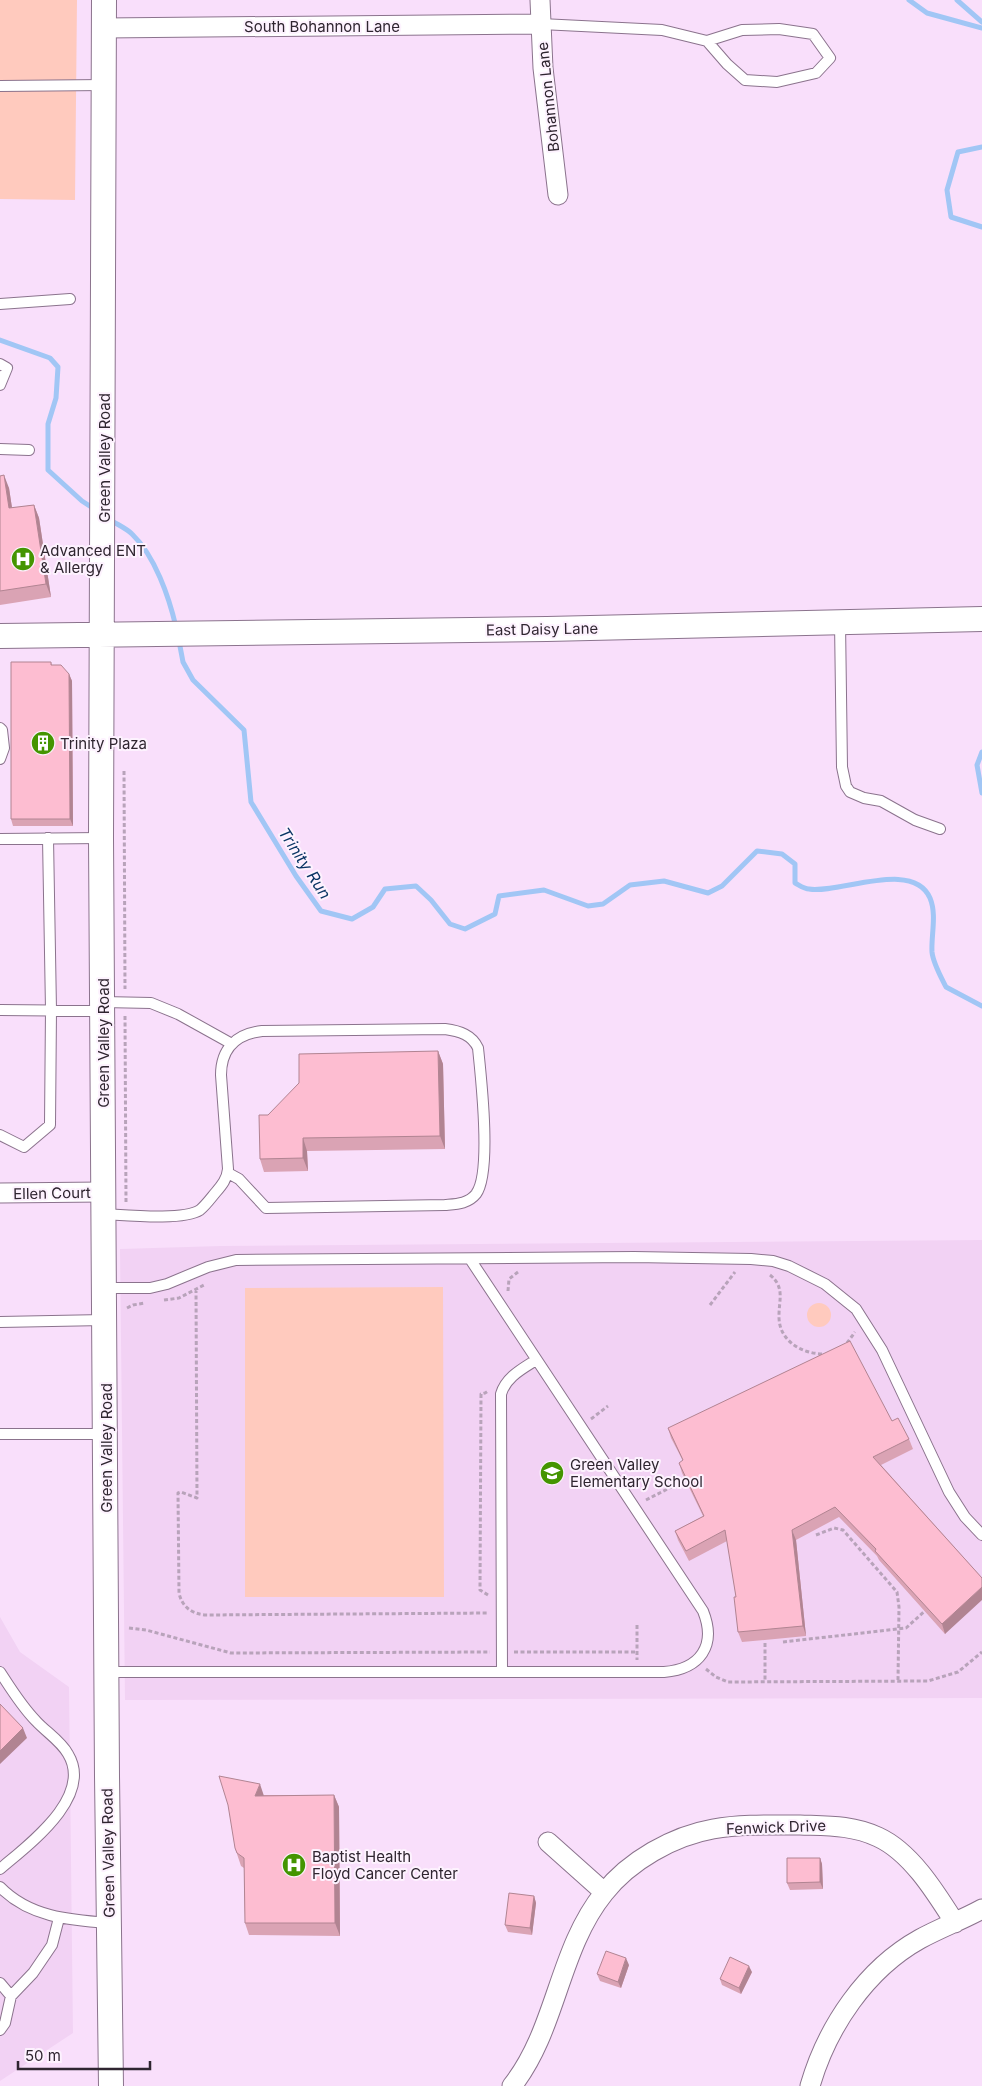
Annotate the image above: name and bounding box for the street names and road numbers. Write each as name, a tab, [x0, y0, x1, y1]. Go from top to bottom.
street label: South Bohannon Lane	[244, 17, 400, 36]
street label: Bohannon Lane	[533, 41, 563, 153]
street label: Green Valley Road	[95, 393, 114, 523]
street label: East Daisy Lane	[486, 619, 598, 639]
street label: Green Valley Road	[94, 978, 113, 1108]
street label: Ellen Court	[13, 1183, 91, 1203]
street label: Green Valley Road	[97, 1383, 116, 1513]
street label: Green Valley Road	[97, 1788, 119, 1918]
street label: Fenwick Drive	[726, 1816, 826, 1838]

